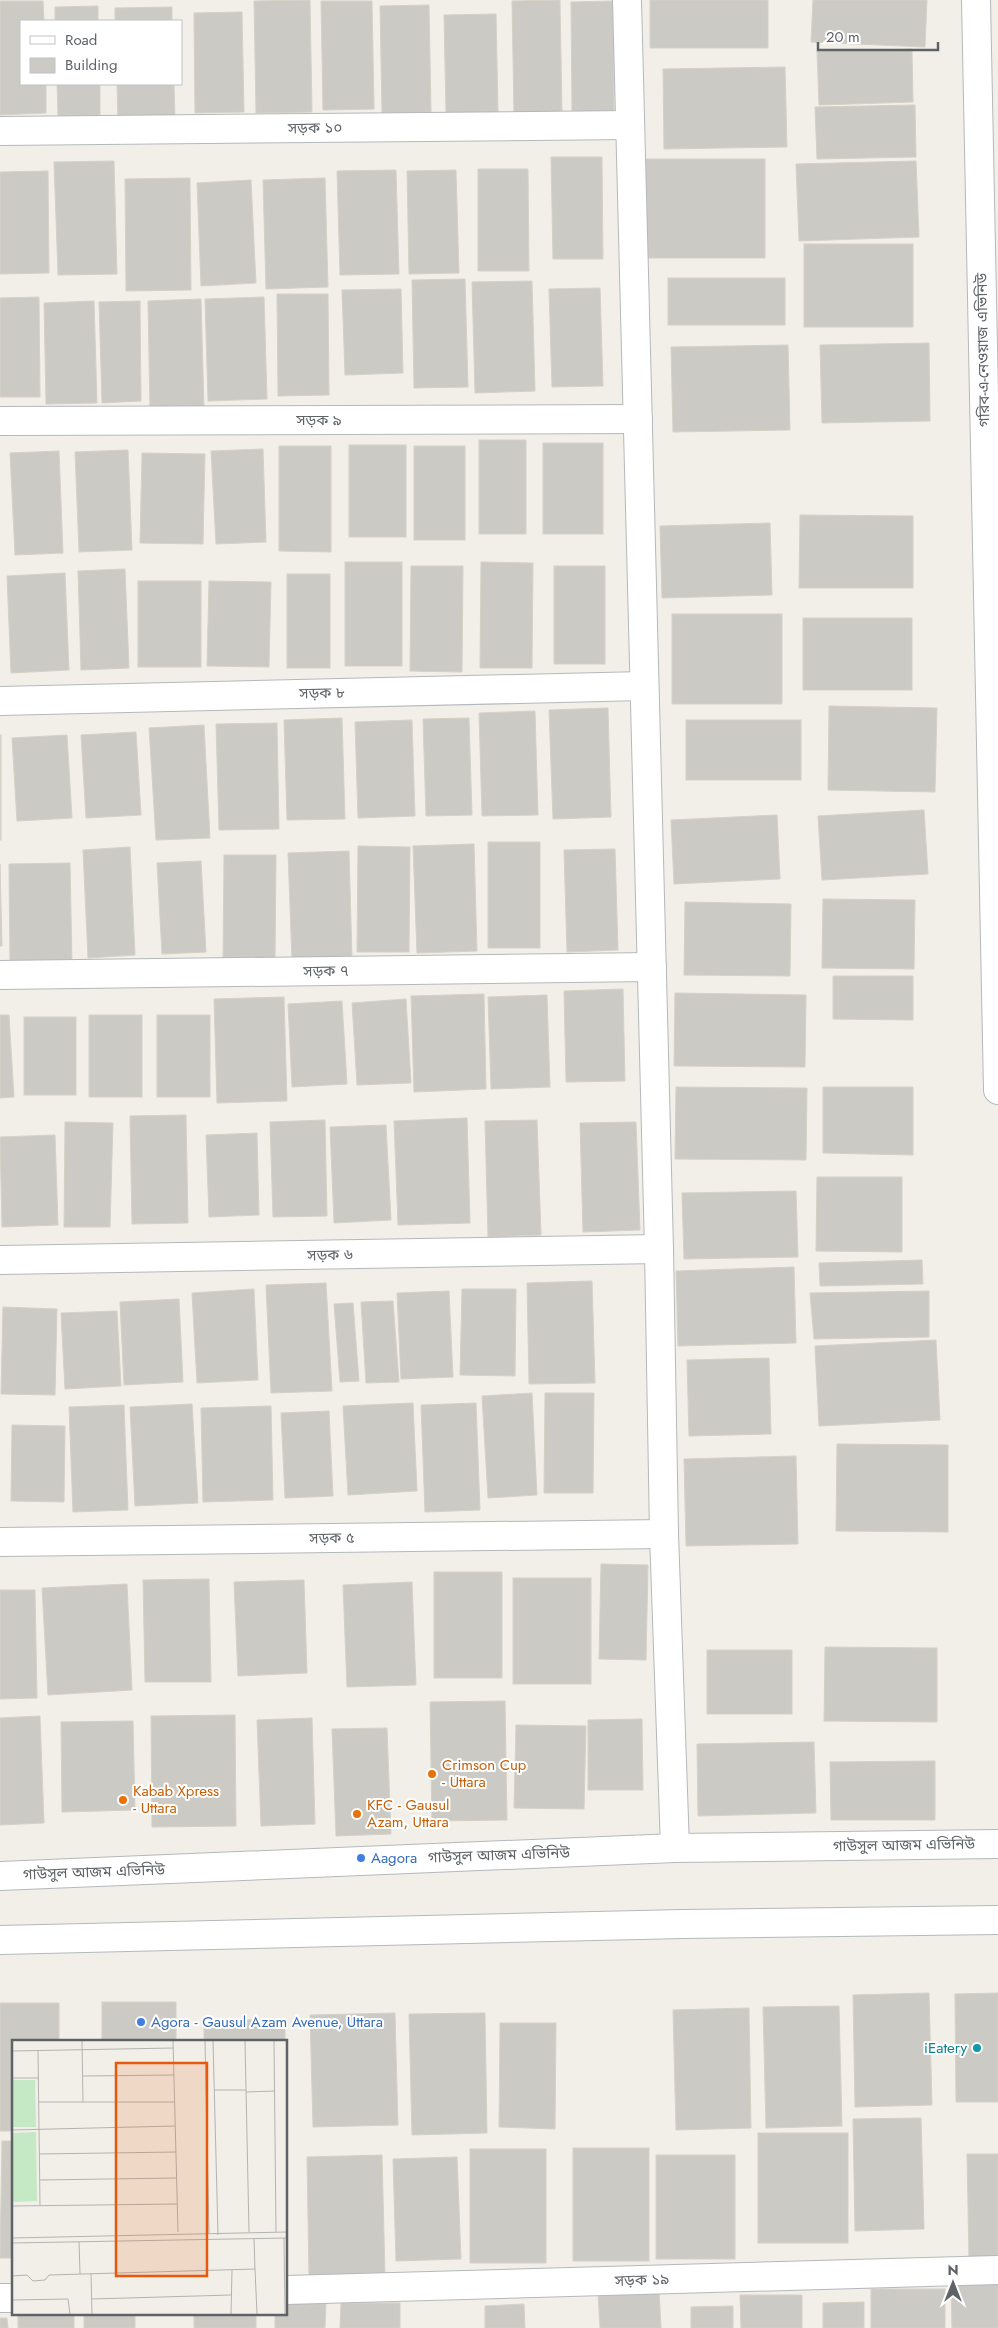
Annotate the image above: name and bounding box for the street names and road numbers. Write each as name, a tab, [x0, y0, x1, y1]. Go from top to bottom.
street label: সড়ক ১০	[287, 117, 342, 139]
street label: গরিব-এ-নেওয়াজ এভিনিউ	[971, 272, 995, 427]
street label: সড়ক ৯	[295, 409, 342, 431]
street label: সড়ক ৮	[298, 682, 345, 704]
street label: সড়ক ৭	[302, 960, 349, 982]
street label: সড়ক ৬	[306, 1244, 353, 1266]
street label: সড়ক ৫	[308, 1527, 355, 1549]
street label: গাউসুল আজম এভিনিউ	[833, 1833, 976, 1857]
street label: গাউসুল আজম এভিনিউ	[427, 1842, 571, 1868]
street label: গাউসুল আজম এভিনিউ	[22, 1859, 166, 1885]
street label: সড়ক ১৯	[613, 2268, 670, 2292]

